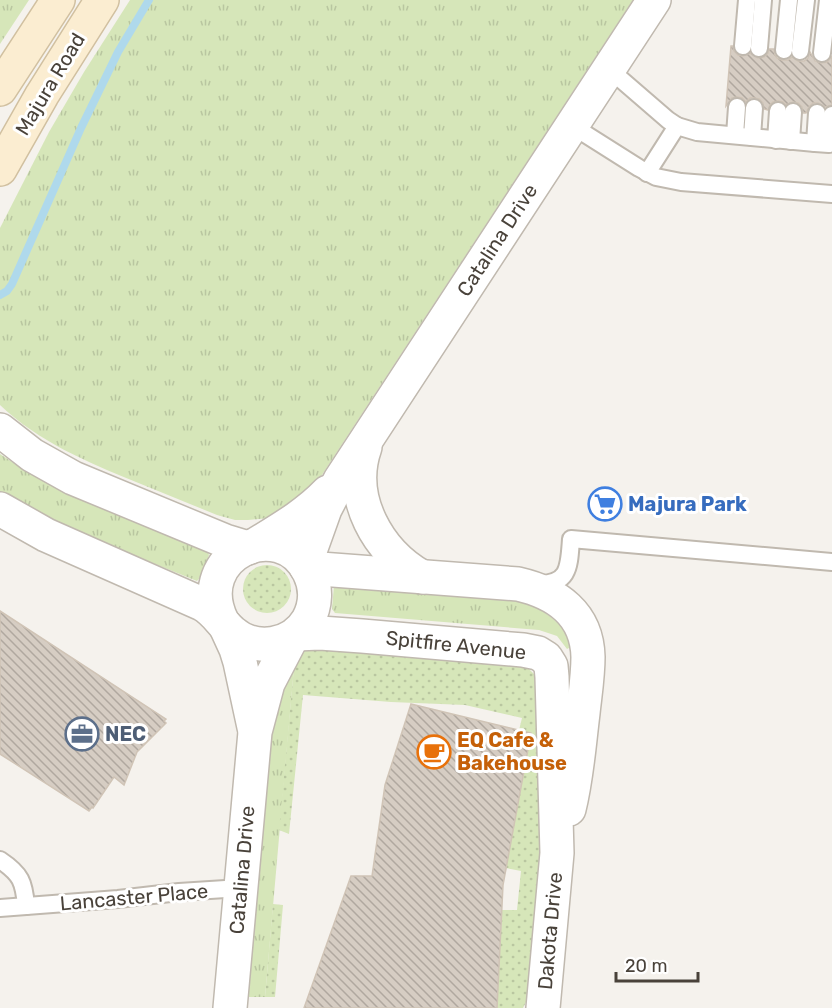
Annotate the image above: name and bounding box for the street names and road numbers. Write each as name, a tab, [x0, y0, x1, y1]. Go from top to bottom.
street label: Majura Road	[10, 29, 90, 139]
street label: Catalina Drive	[452, 179, 542, 301]
street label: Spitfire Avenue	[385, 626, 527, 664]
street label: Catalina Drive	[224, 805, 260, 935]
street label: Dakota Drive	[533, 871, 567, 991]
street label: Lancaster Place	[59, 879, 209, 915]

